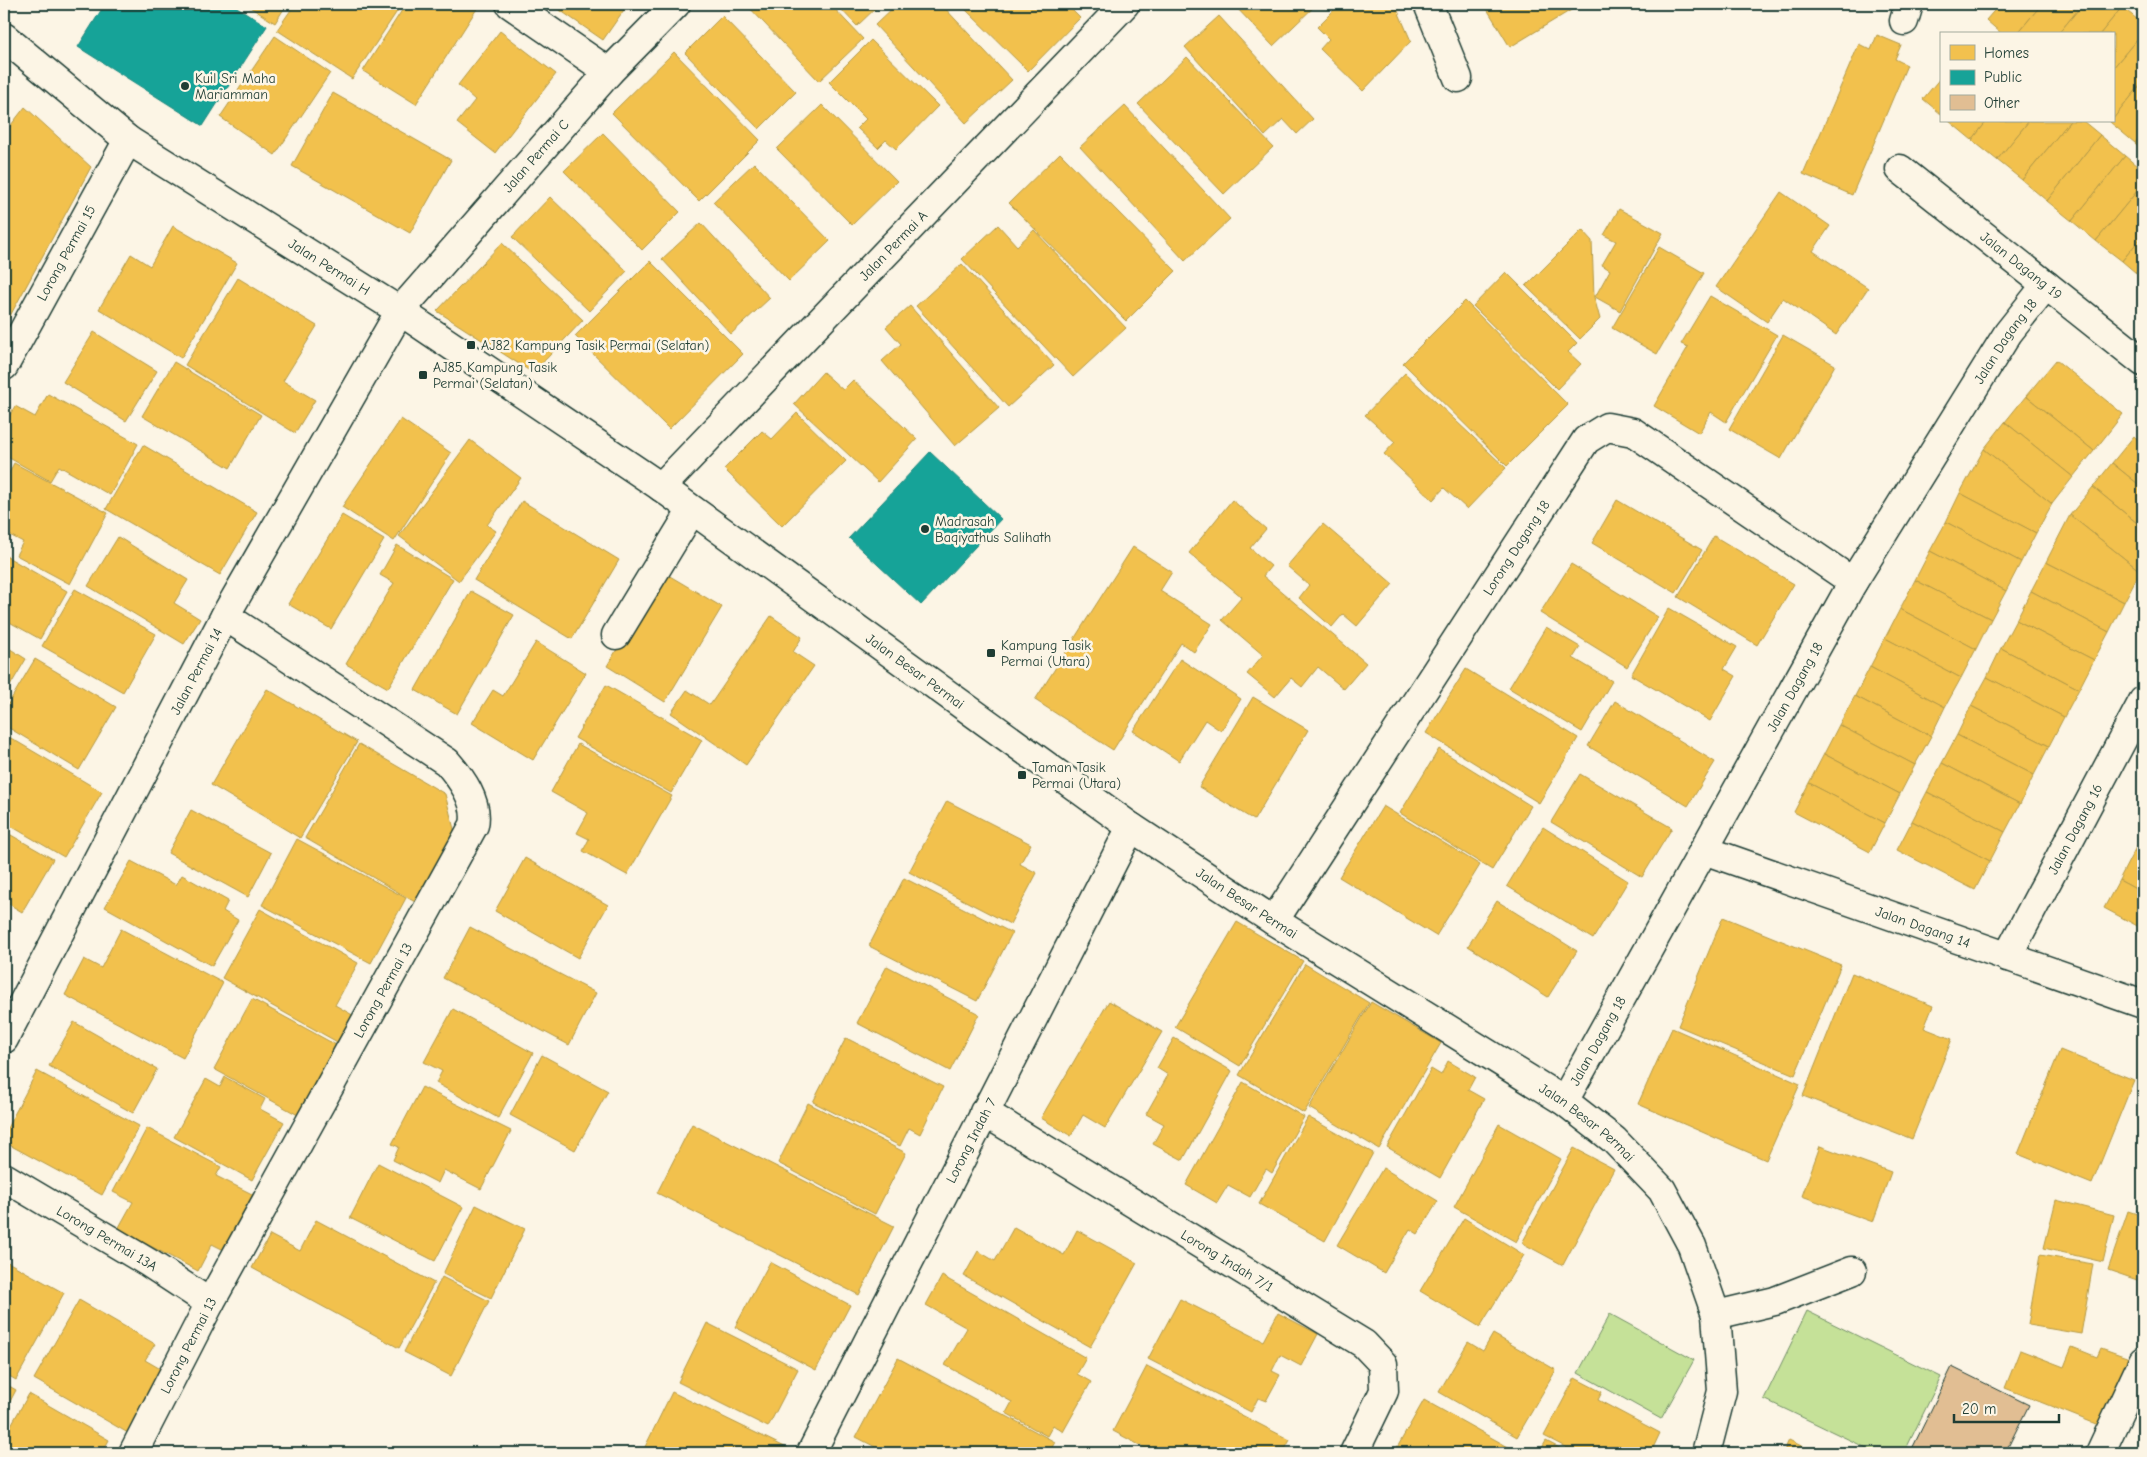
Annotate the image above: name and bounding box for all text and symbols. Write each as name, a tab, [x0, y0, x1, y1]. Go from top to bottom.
legend	[1940, 32, 2114, 122]
text: Homes	[1984, 44, 2029, 62]
text: Public	[1984, 68, 2022, 86]
place label: Kuil Sri Maha Mariamman	[195, 70, 276, 103]
marker: Kuil Sri Maha Mariamman	[179, 80, 191, 92]
text: Other	[1984, 94, 2019, 112]
street label: Jalan Permai C	[499, 116, 572, 196]
street label: Lorong Permai 15	[33, 202, 99, 304]
street label: Jalan Permai A	[855, 207, 931, 284]
street label: Jalan Dagang 19	[1977, 228, 2066, 303]
street label: Jalan Permai H	[285, 235, 373, 299]
street label: Jalan Dagang 18	[1970, 295, 2040, 387]
place label: AJ82 Kampung Tasik Permai (Selatan)	[481, 337, 709, 354]
marker: AJ82 Kampung Tasik Permai (Selatan)	[465, 339, 477, 351]
place label: AJ85 Kampung Tasik Permai (Selatan)	[433, 359, 557, 392]
marker: AJ85 Kampung Tasik Permai (Selatan)	[417, 369, 429, 381]
street label: Lorong Dagang 18	[1479, 497, 1553, 598]
place label: Madrasah Baqiyathus Salihath	[935, 513, 1051, 546]
marker: Madrasah Baqiyathus Salihath	[919, 523, 931, 535]
street label: Jalan Permai 14	[167, 625, 226, 717]
street label: Jalan Besar Permai	[863, 630, 968, 712]
place label: Kampung Tasik Permai (Utara)	[1001, 637, 1091, 670]
street label: Jalan Dagang 18	[1763, 639, 1826, 735]
marker: Kampung Tasik Permai (Utara)	[985, 647, 997, 659]
place label: Taman Tasik Permai (Utara)	[1032, 759, 1121, 792]
marker: Taman Tasik Permai (Utara)	[1016, 769, 1028, 781]
street label: Jalan Dagang 16	[2044, 781, 2106, 877]
street label: Jalan Besar Permai	[1193, 864, 1301, 942]
street label: Jalan Dagang 14	[1873, 902, 1973, 951]
street label: Lorong Permai 13	[350, 940, 416, 1041]
street label: Jalan Dagang 18	[1566, 993, 1629, 1088]
street label: Jalan Besar Permai	[1536, 1079, 1638, 1165]
street label: Lorong Indah 7	[942, 1095, 1000, 1186]
street label: Lorong Permai 13A	[54, 1202, 161, 1275]
street label: Lorong Indah 7/1	[1178, 1226, 1277, 1295]
street label: Lorong Permai 13	[157, 1294, 220, 1396]
scale bar	[1954, 1392, 2060, 1424]
text: 20 m	[1962, 1400, 1996, 1418]

